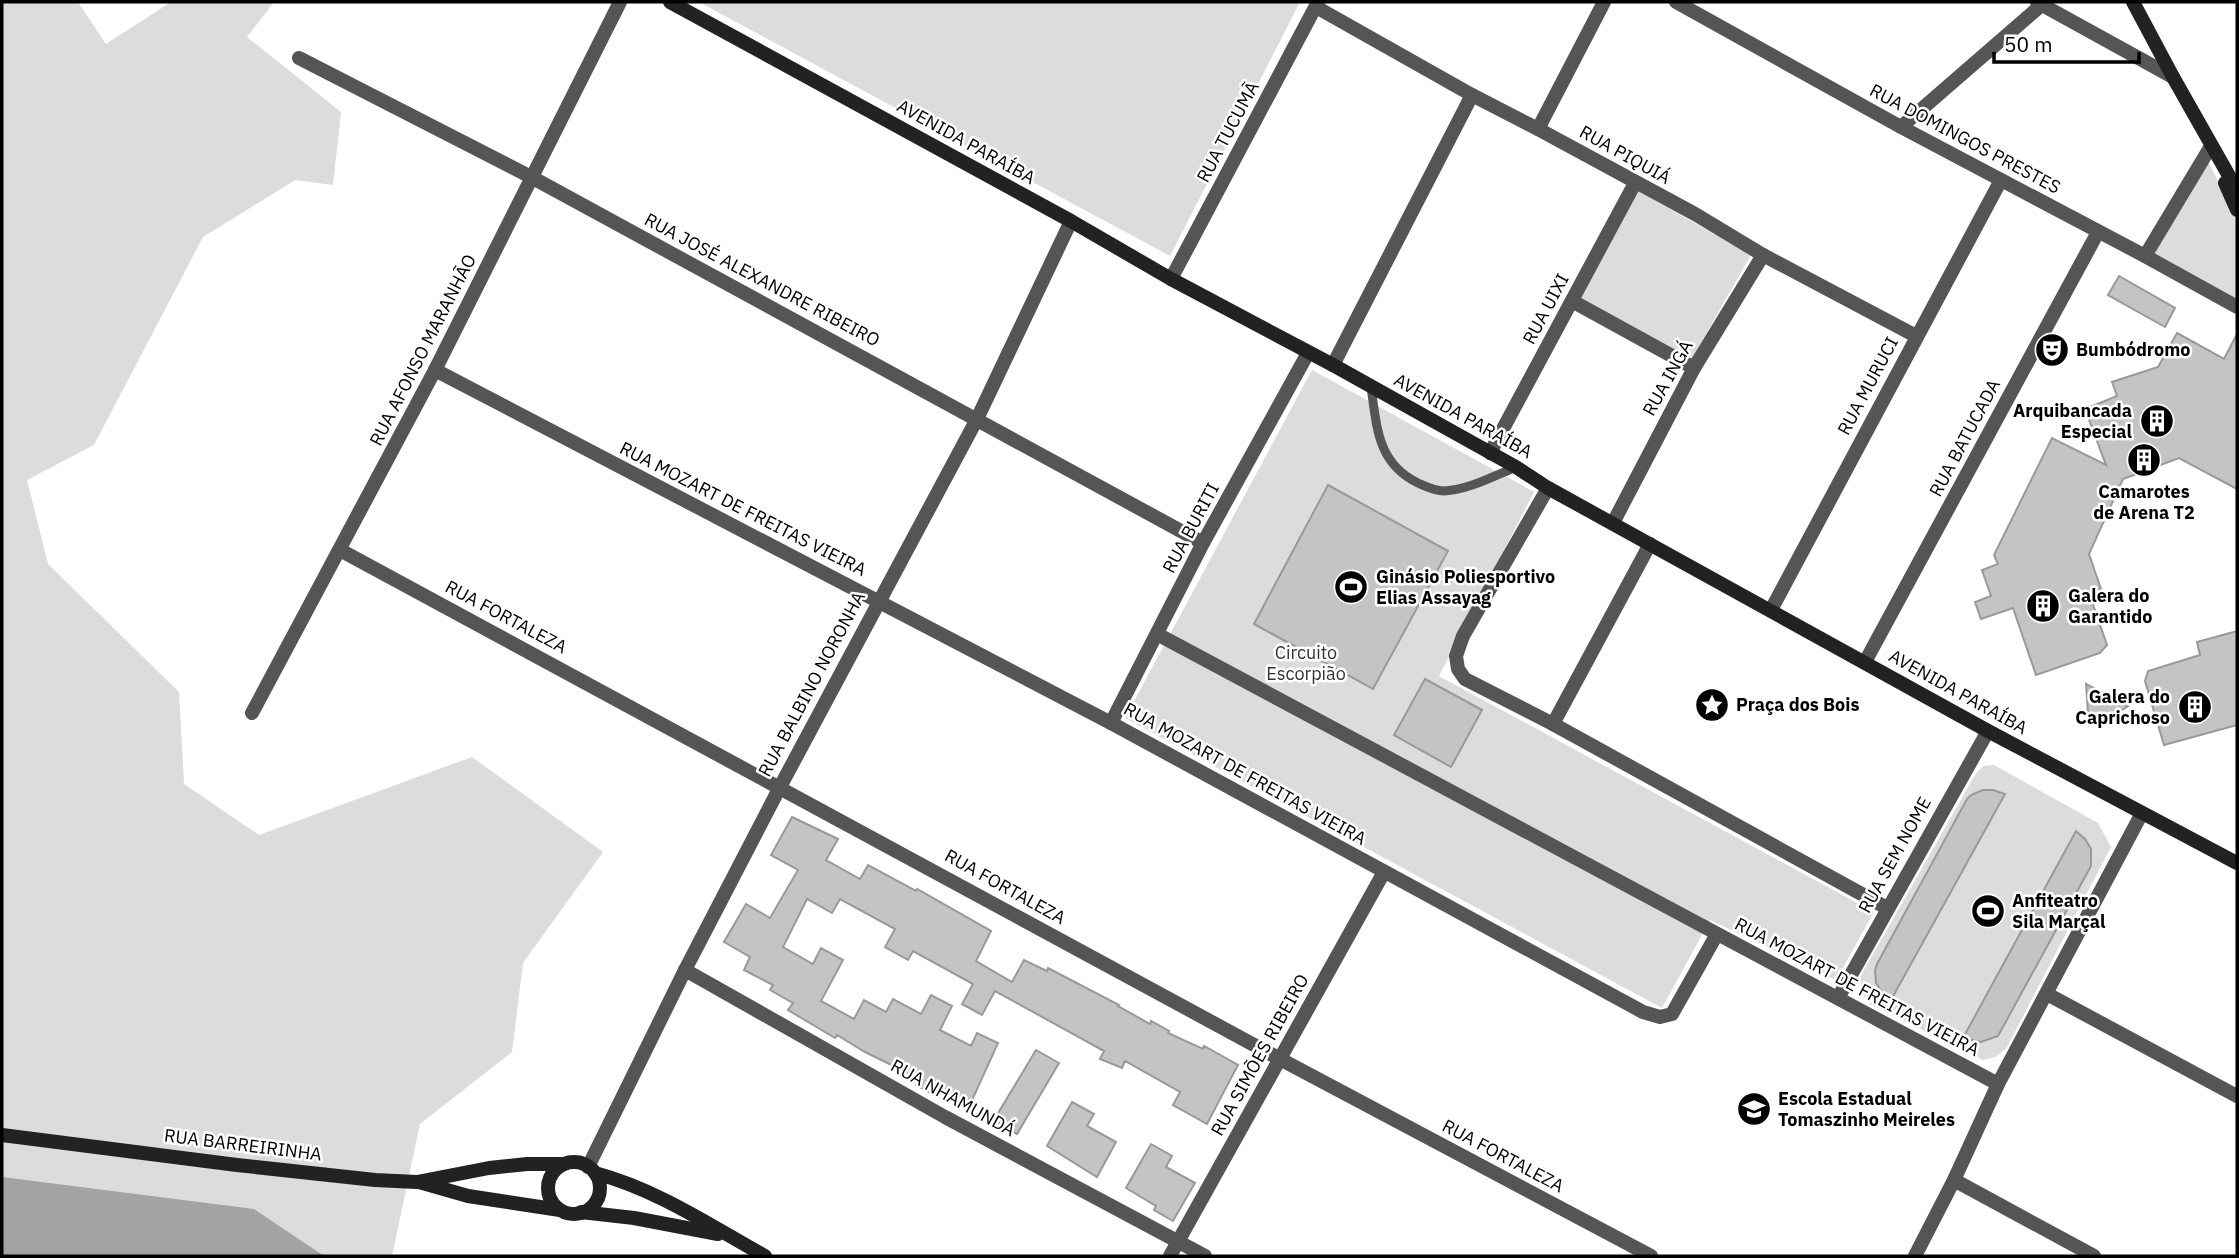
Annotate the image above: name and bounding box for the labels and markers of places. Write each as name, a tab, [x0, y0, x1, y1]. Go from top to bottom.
theatre icon: Bumbódromo	[2033, 331, 2071, 369]
place label: Bumbódromo	[2076, 338, 2190, 361]
place label: Arquibancada Especial	[2013, 399, 2133, 443]
building icon: Arquibancada Especial	[2138, 402, 2176, 440]
building icon: Camarotes de Arena T2	[2125, 441, 2163, 479]
place label: Camarotes de Arena T2	[2093, 480, 2195, 524]
place label: Ginásio Poliesportivo Elias Assayag	[1376, 565, 1555, 609]
sports icon: Ginásio Poliesportivo Elias Assayag	[1332, 568, 1370, 606]
place label: Galera do Garantido	[2068, 584, 2152, 628]
building icon: Galera do Garantido	[2024, 587, 2062, 625]
place label: Galera do Caprichoso	[2075, 685, 2170, 729]
place icon: Praça dos Bois	[1693, 686, 1731, 724]
building icon: Galera do Caprichoso	[2176, 688, 2214, 726]
place label: Praça dos Bois	[1736, 693, 1859, 716]
place label: Anfiteatro Sila Marçal	[2012, 889, 2106, 933]
sports icon: Anfiteatro Sila Marçal	[1969, 892, 2007, 930]
place label: Escola Estadual Tomaszinho Meireles	[1778, 1087, 1955, 1131]
school or university icon: Escola Estadual Tomaszinho Meireles	[1735, 1090, 1773, 1128]

